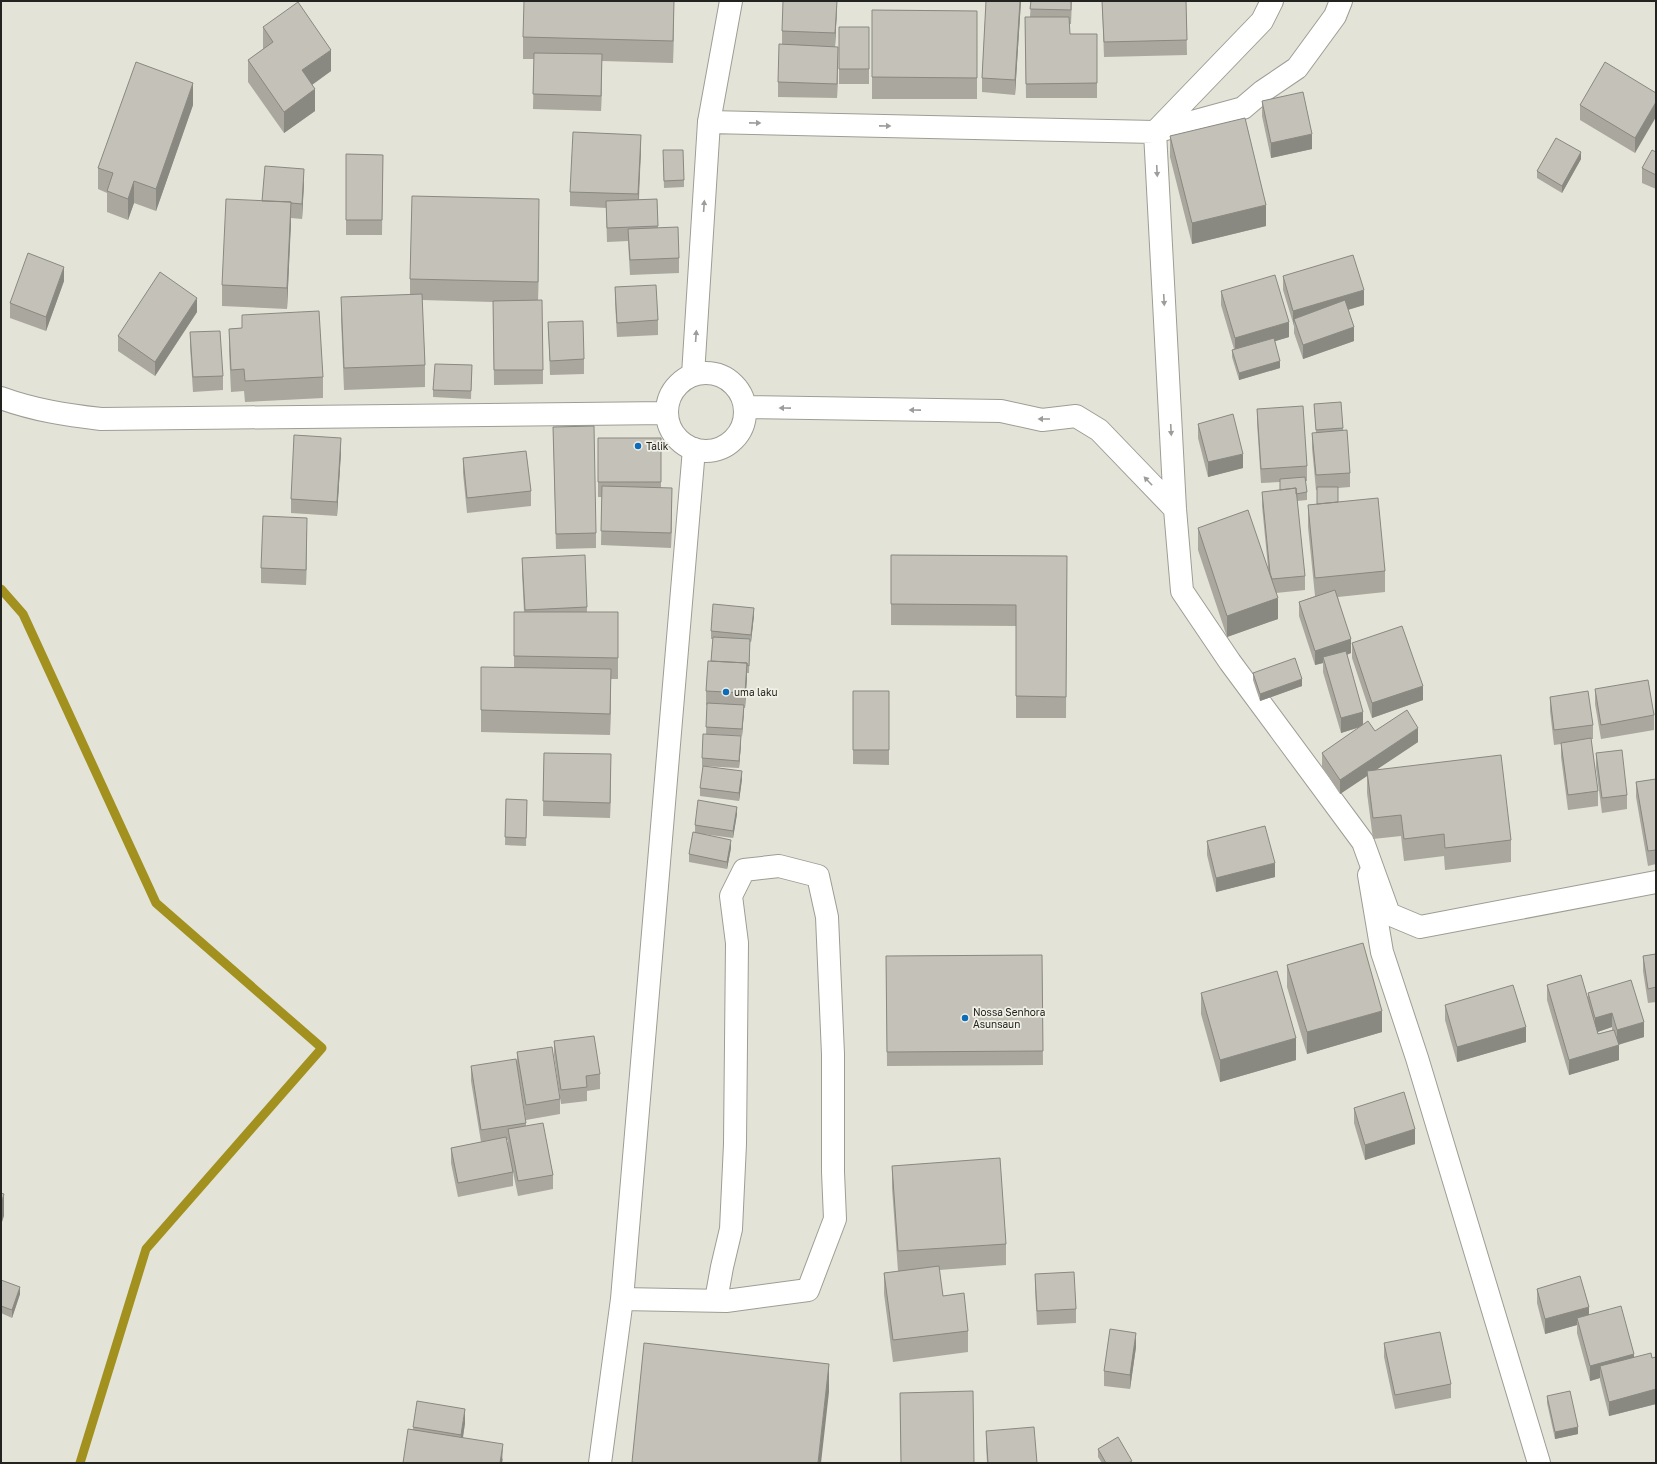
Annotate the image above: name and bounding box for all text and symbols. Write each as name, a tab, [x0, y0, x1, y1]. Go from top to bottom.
one-way arrow	[749, 120, 762, 126]
one-way arrow	[879, 123, 892, 129]
one-way arrow	[1153, 165, 1160, 177]
one-way arrow	[701, 200, 708, 212]
one-way arrow	[1160, 294, 1167, 306]
one-way arrow	[692, 330, 699, 342]
one-way arrow	[778, 405, 791, 411]
one-way arrow	[908, 407, 921, 413]
one-way arrow	[1037, 416, 1050, 422]
one-way arrow	[1167, 424, 1174, 436]
place label: Talik	[646, 440, 669, 452]
marker: Talik	[633, 441, 643, 451]
one-way arrow	[1143, 476, 1153, 486]
place label: uma laku	[734, 686, 778, 698]
marker: uma laku	[721, 687, 731, 697]
place label: Nossa Senhora Asunsaun	[973, 1006, 1045, 1030]
marker: Nossa Senhora Asunsaun	[960, 1013, 970, 1023]

